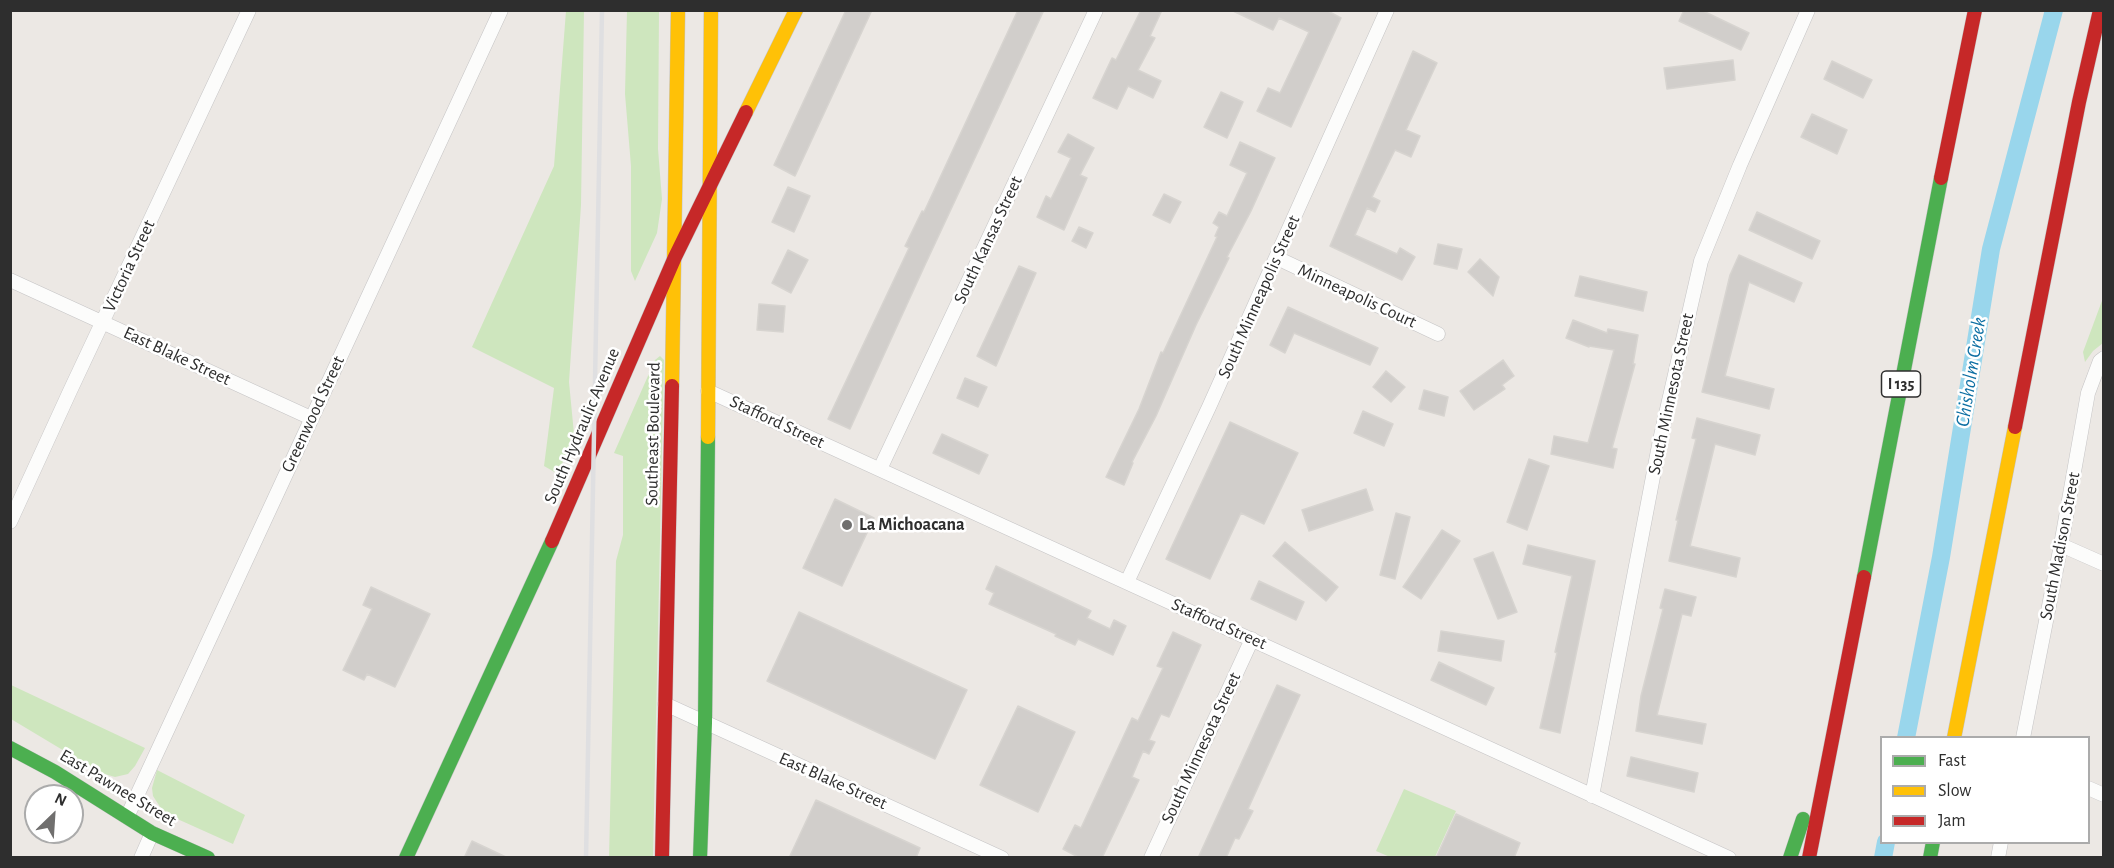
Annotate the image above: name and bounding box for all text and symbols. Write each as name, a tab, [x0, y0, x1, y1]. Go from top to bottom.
street label: South Kansas Street	[949, 173, 1027, 307]
street label: South Minneapolis Street	[1213, 212, 1305, 382]
street label: Victoria Street	[98, 216, 160, 316]
street label: Minneapolis Court	[1294, 259, 1420, 333]
street label: South Minnesota Street	[1643, 311, 1699, 477]
water label: Chisholm Creek	[1951, 316, 1991, 428]
street label: East Blake Street	[120, 322, 234, 390]
street label: South Hydraulic Avenue	[539, 345, 625, 507]
street label: Greenwood Street	[277, 352, 349, 476]
street label: Southeast Boulevard	[641, 362, 665, 506]
road number: I 135	[1882, 371, 1920, 397]
street label: Stafford Street	[726, 391, 828, 453]
street label: South Madison Street	[2035, 470, 2085, 622]
place label: La Michoacana	[859, 514, 965, 536]
marker: La Michoacana	[840, 518, 854, 532]
street label: Stafford Street	[1168, 593, 1270, 655]
street label: South Minnesota Street	[1156, 669, 1246, 827]
legend	[1880, 736, 2090, 844]
street label: East Pawnee Street	[56, 745, 180, 831]
street label: East Blake Street	[776, 748, 890, 814]
text: Fast	[1938, 752, 1966, 770]
text: Slow	[1938, 782, 1971, 800]
north arrow	[24, 784, 84, 844]
text: N	[52, 790, 69, 809]
text: Jam	[1938, 812, 1966, 830]

